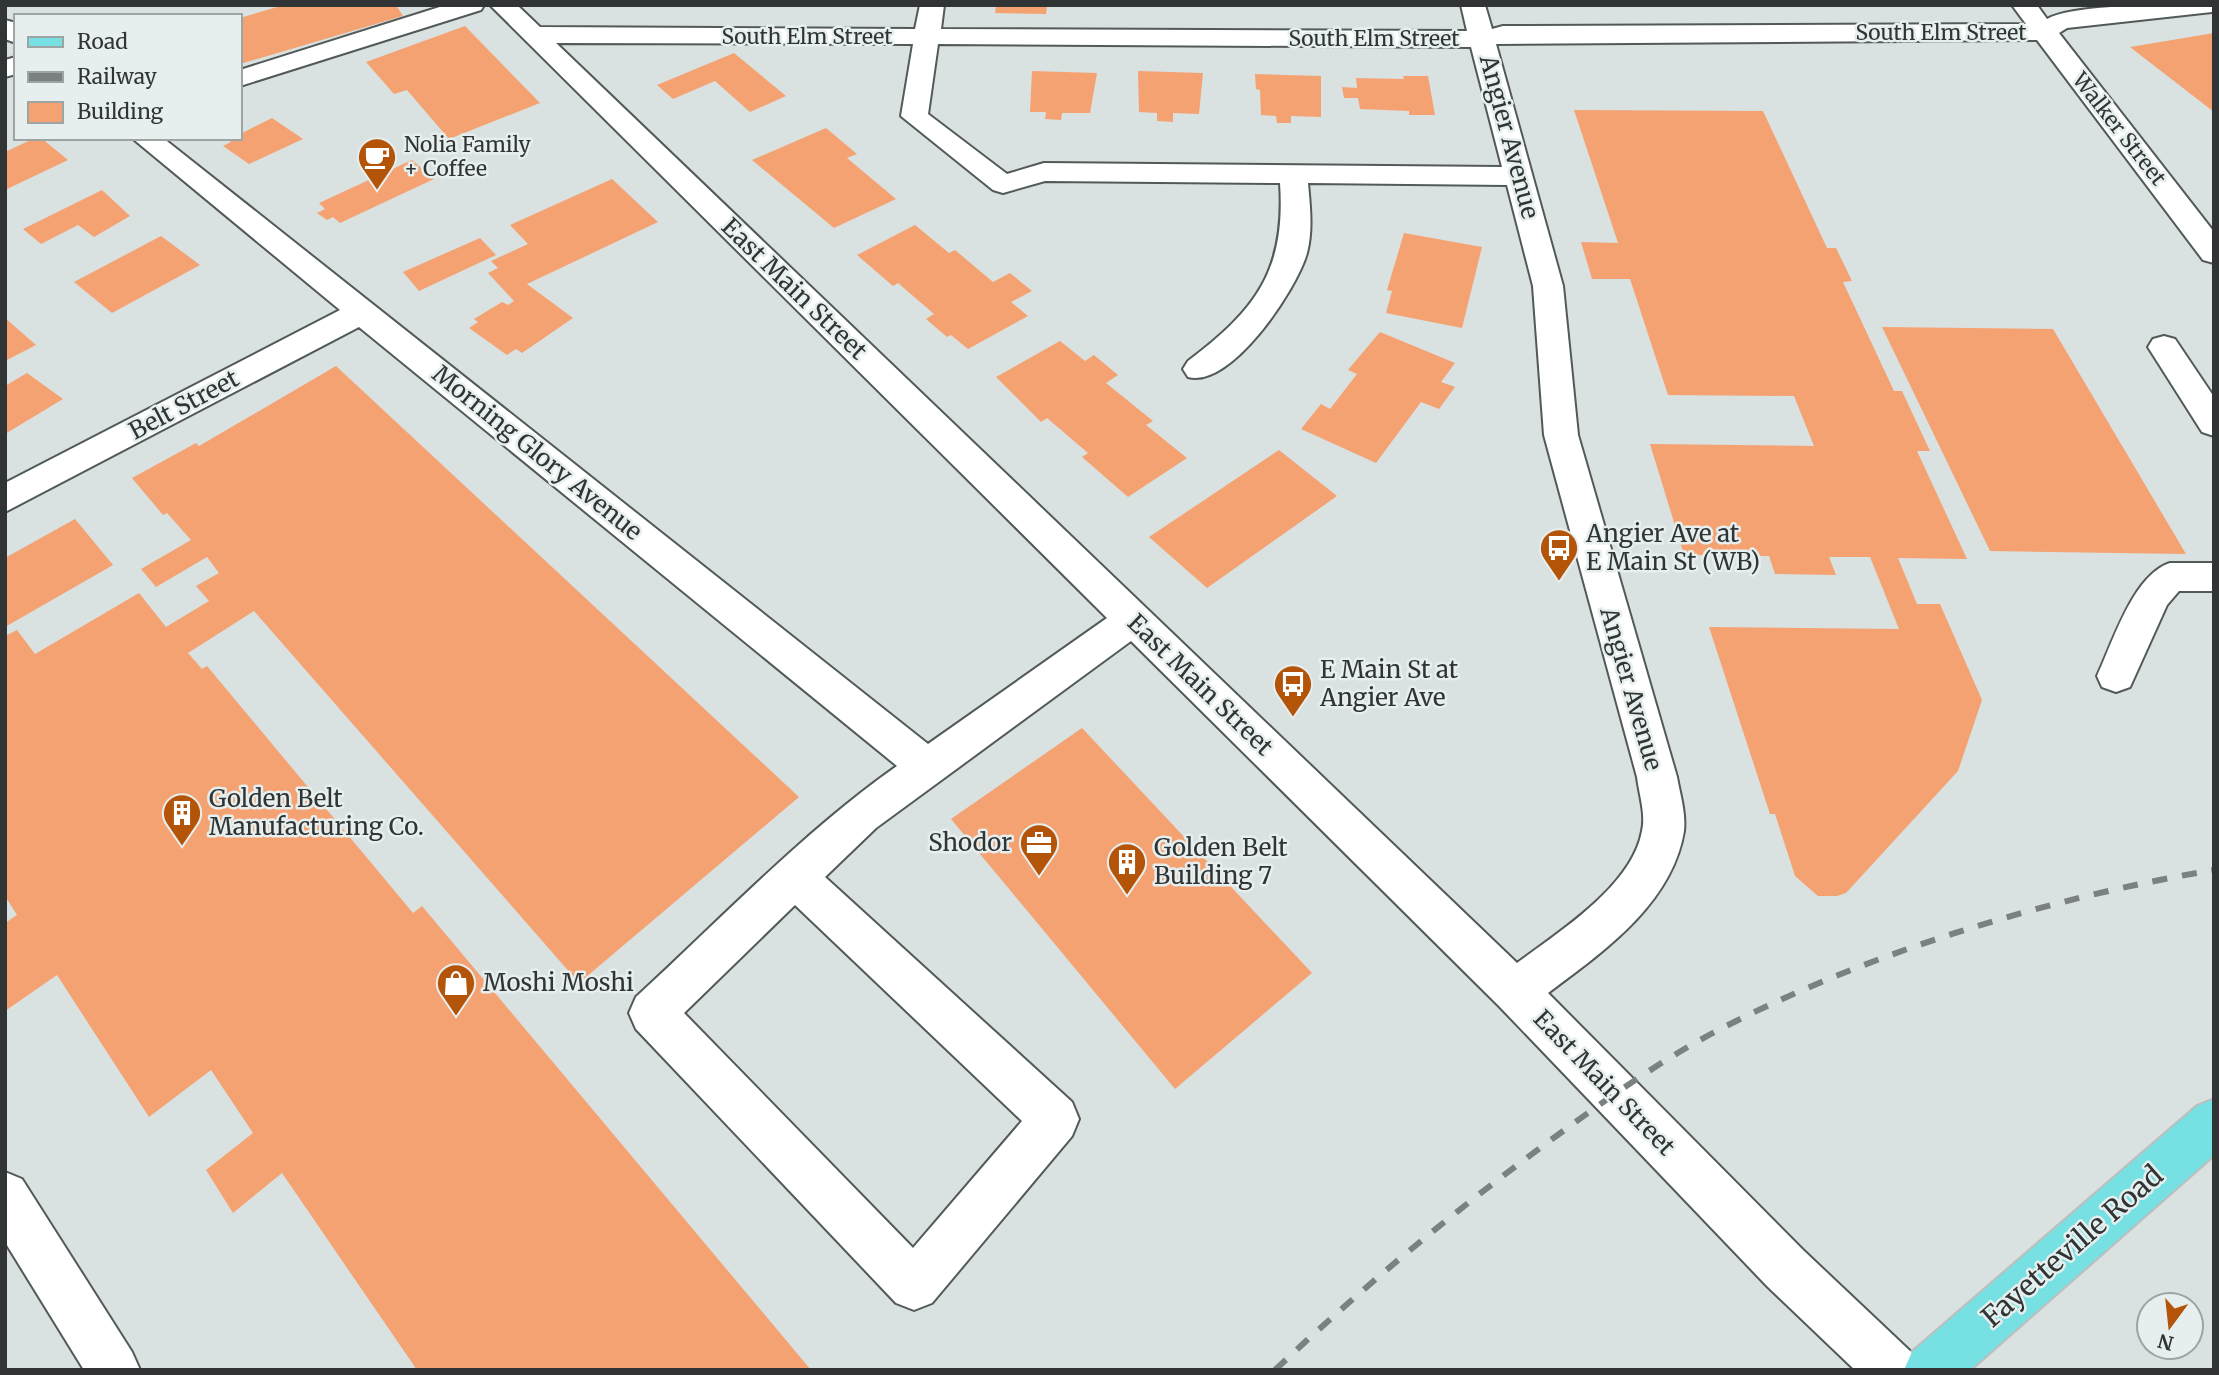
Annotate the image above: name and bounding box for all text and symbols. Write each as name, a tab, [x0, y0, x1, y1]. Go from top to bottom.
legend	[14, 14, 242, 140]
street label: South Elm Street	[1856, 19, 2026, 46]
street label: South Elm Street	[722, 23, 892, 50]
street label: South Elm Street	[1289, 25, 1459, 52]
text: Road	[77, 28, 128, 55]
street label: Angier Avenue	[1472, 51, 1546, 222]
text: Railway	[77, 63, 158, 90]
street label: Walker Street	[2066, 66, 2172, 191]
text: Building	[77, 98, 164, 125]
place label: Nolia Family + Coffee	[404, 131, 532, 182]
cafe icon: Nolia Family + Coffee	[356, 136, 398, 191]
street label: East Main Street	[715, 211, 874, 366]
street label: Morning Glory Avenue	[426, 358, 649, 547]
street label: Belt Street	[124, 362, 245, 446]
place label: Angier Ave at E Main St (WB)	[1585, 518, 1760, 577]
bus stop icon: Angier Ave at E Main St (WB)	[1538, 527, 1580, 582]
street label: Angier Avenue	[1593, 603, 1670, 774]
street label: East Main Street	[1121, 607, 1280, 762]
place label: E Main St at Angier Ave	[1319, 654, 1459, 713]
bus stop icon: E Main St at Angier Ave	[1272, 663, 1314, 718]
place label: Golden Belt Manufacturing Co.	[209, 783, 424, 842]
building icon: Golden Belt Manufacturing Co.	[161, 792, 203, 847]
office icon: Shodor	[1018, 822, 1060, 877]
place label: Shodor	[928, 827, 1012, 858]
place label: Golden Belt Building 7	[1154, 832, 1288, 891]
building icon: Golden Belt Building 7	[1106, 841, 1148, 896]
shop icon: Moshi Moshi	[435, 962, 477, 1017]
place label: Moshi Moshi	[483, 967, 634, 998]
street label: East Main Street	[1527, 1003, 1682, 1162]
street label: Fayetteville Road	[1974, 1157, 2170, 1335]
north arrow	[2135, 1291, 2205, 1361]
text: N	[2155, 1329, 2176, 1356]

